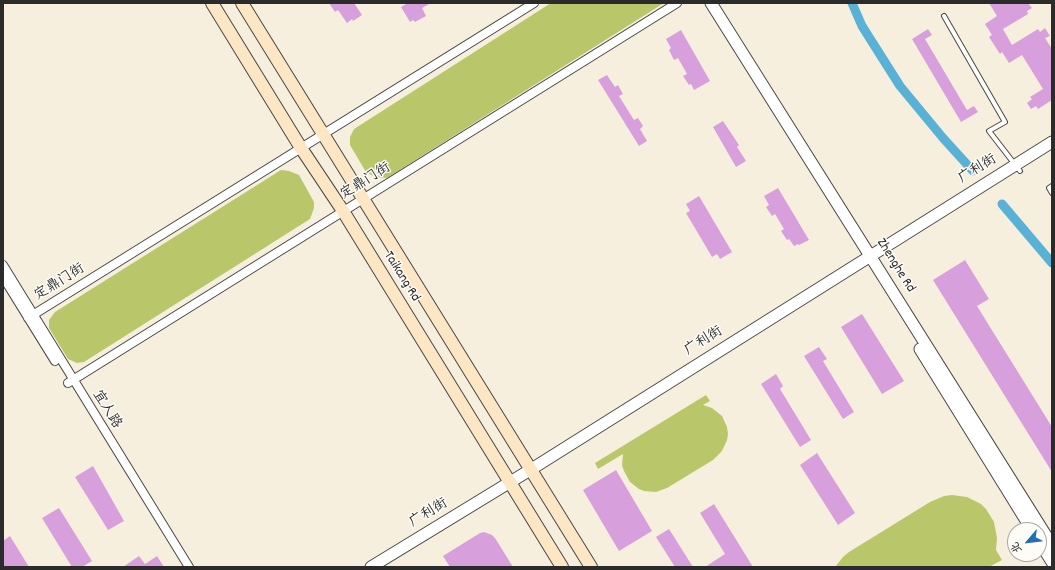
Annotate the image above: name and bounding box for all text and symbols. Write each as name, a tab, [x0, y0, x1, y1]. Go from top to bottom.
street label: 广利街	[956, 152, 1000, 188]
street label: 定鼎门街	[338, 160, 394, 204]
street label: Zhenghe Rd	[872, 236, 918, 296]
street label: Taikang Rd	[379, 249, 423, 305]
street label: 定鼎门街	[32, 261, 88, 305]
street label: 广利街	[682, 324, 726, 360]
street label: 宜人路	[88, 388, 124, 432]
street label: 广利街	[407, 496, 451, 532]
north arrow	[1007, 522, 1047, 562]
text: 北	[1008, 539, 1027, 556]

